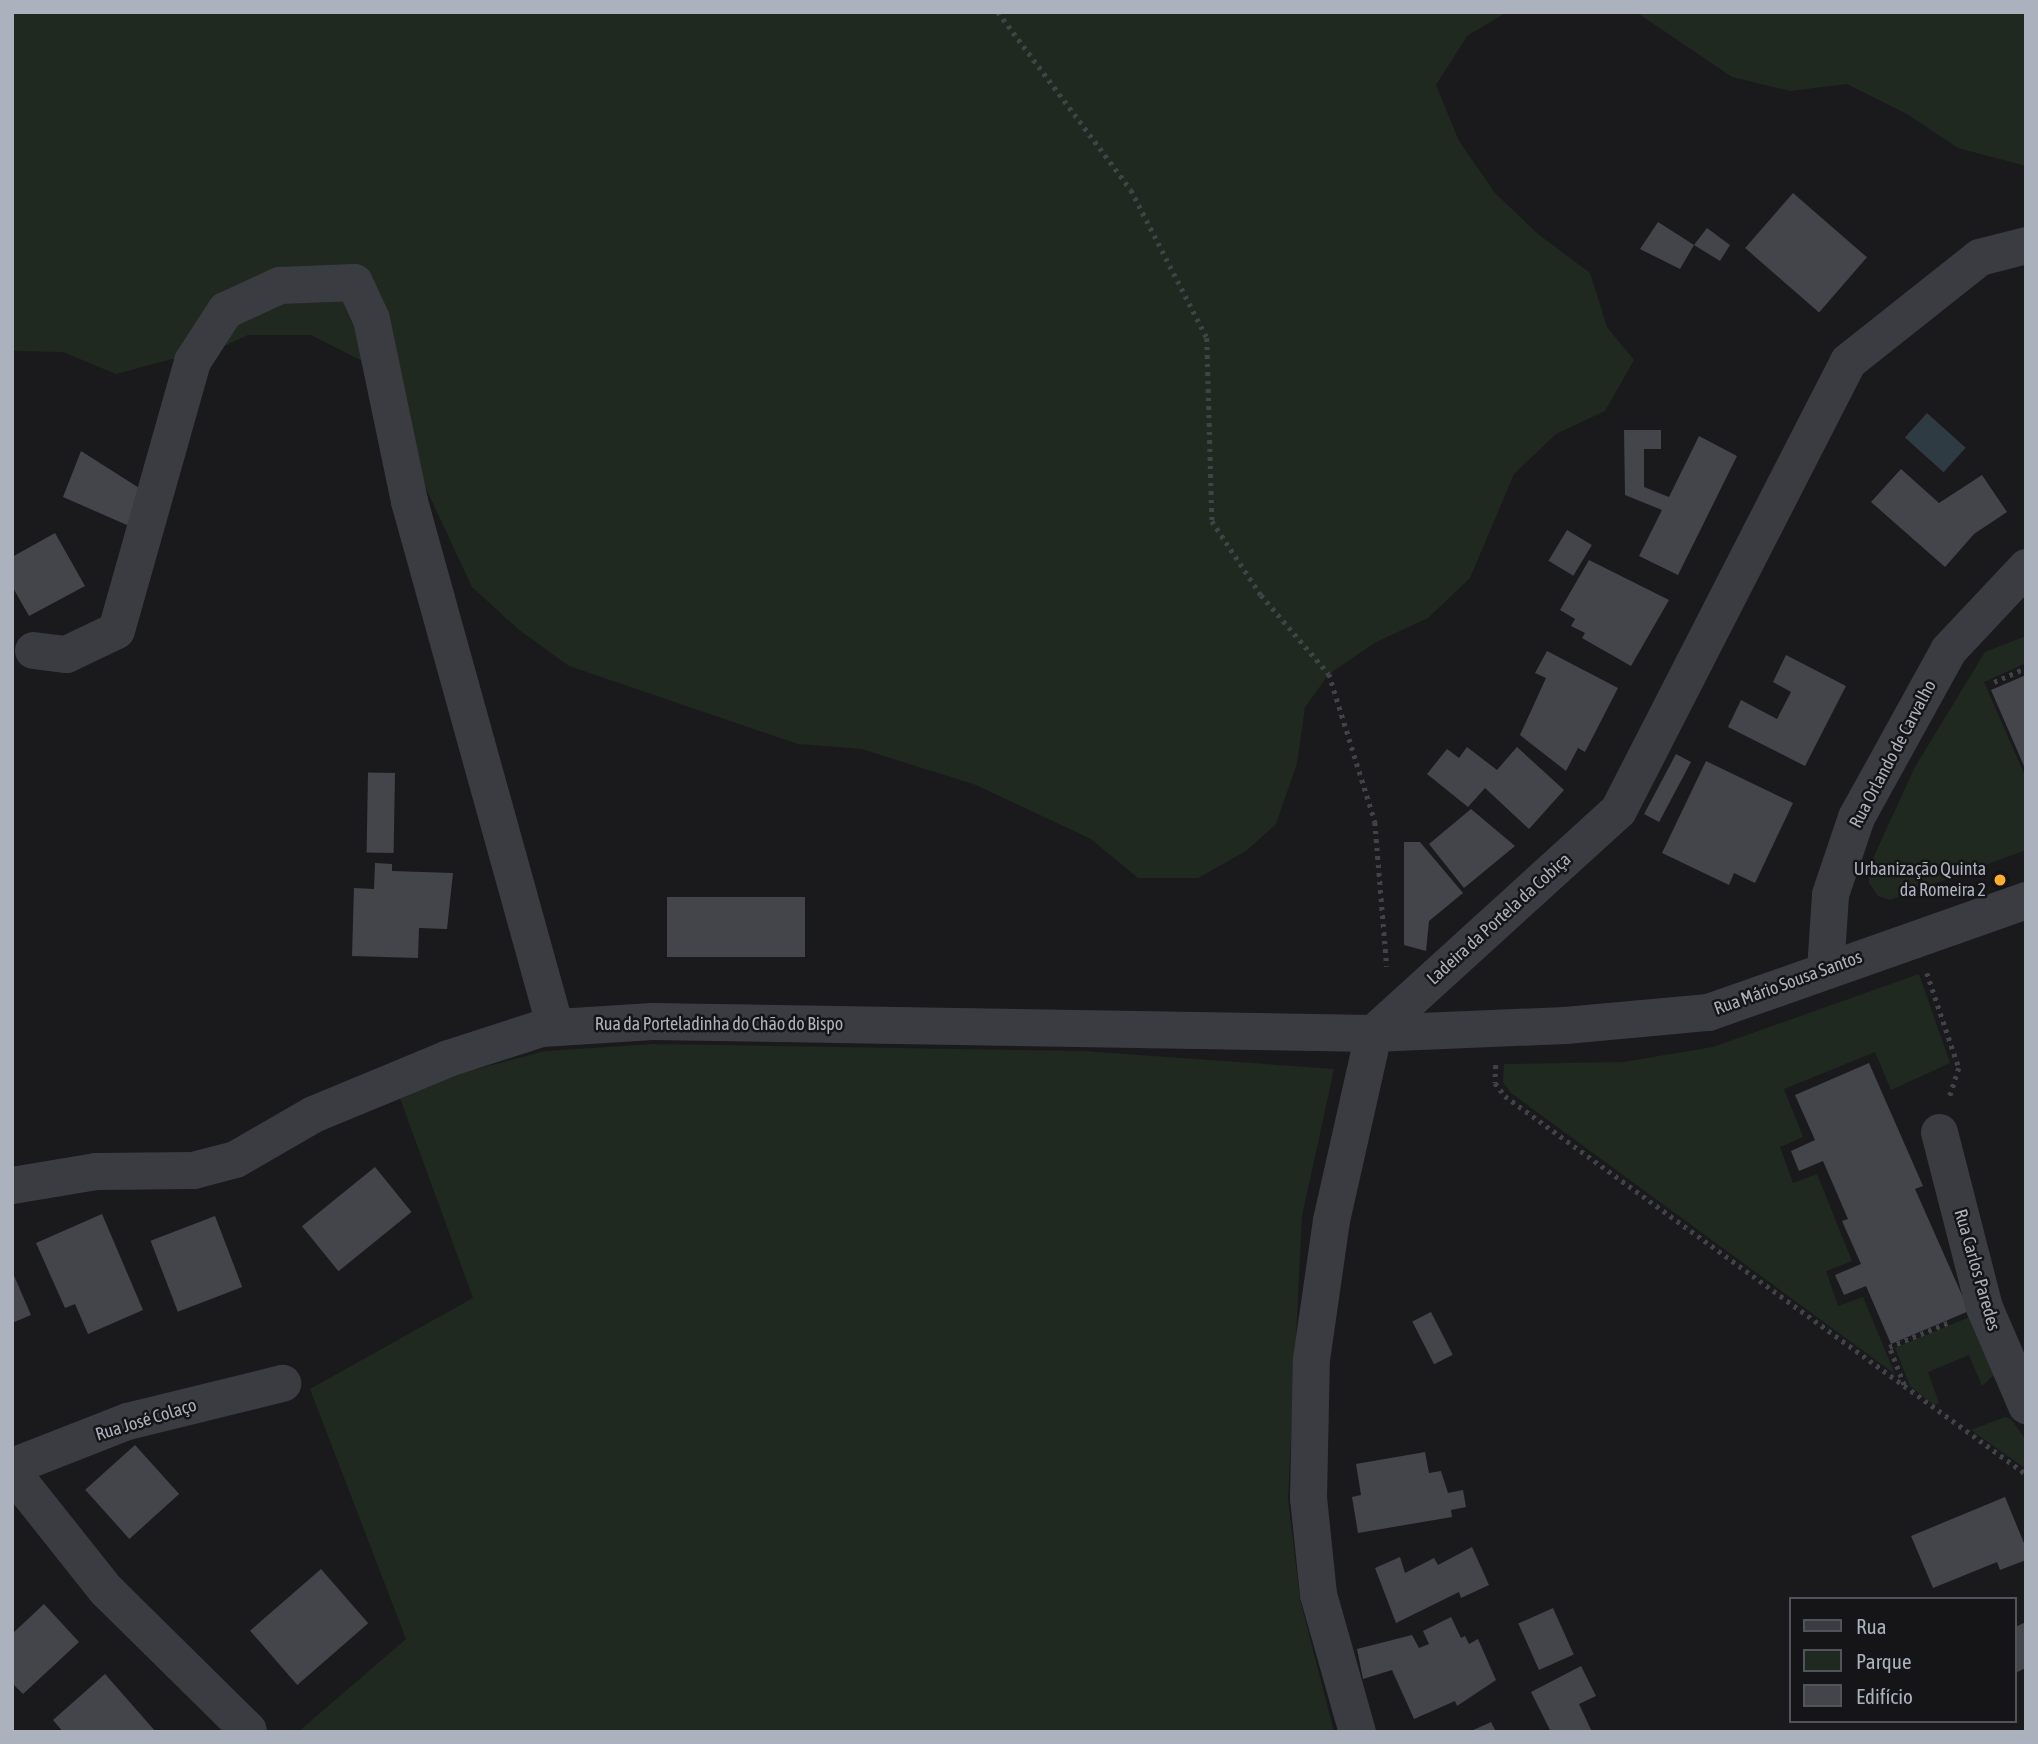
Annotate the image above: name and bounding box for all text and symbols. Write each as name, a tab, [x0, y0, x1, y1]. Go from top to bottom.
street label: Rua Orlando de Carvalho	[1845, 676, 1941, 832]
street label: Ladeira da Portela da Cobiça	[1423, 849, 1575, 989]
place label: Urbanização Quinta da Romeira 2	[1854, 859, 1986, 902]
marker: Urbanização Quinta da Romeira 2	[1992, 872, 2008, 888]
street label: Rua Mário Sousa Santos	[1711, 946, 1865, 1020]
street label: Rua da Porteladinha do Chão do Bispo	[595, 1013, 843, 1035]
street label: Rua Carlos Paredes	[1949, 1207, 2005, 1333]
street label: Rua José Colaço	[93, 1394, 199, 1446]
legend	[1790, 1597, 2017, 1723]
text: Rua	[1856, 1614, 1886, 1638]
text: Parque	[1856, 1649, 1911, 1673]
text: Edifício	[1856, 1684, 1913, 1708]

